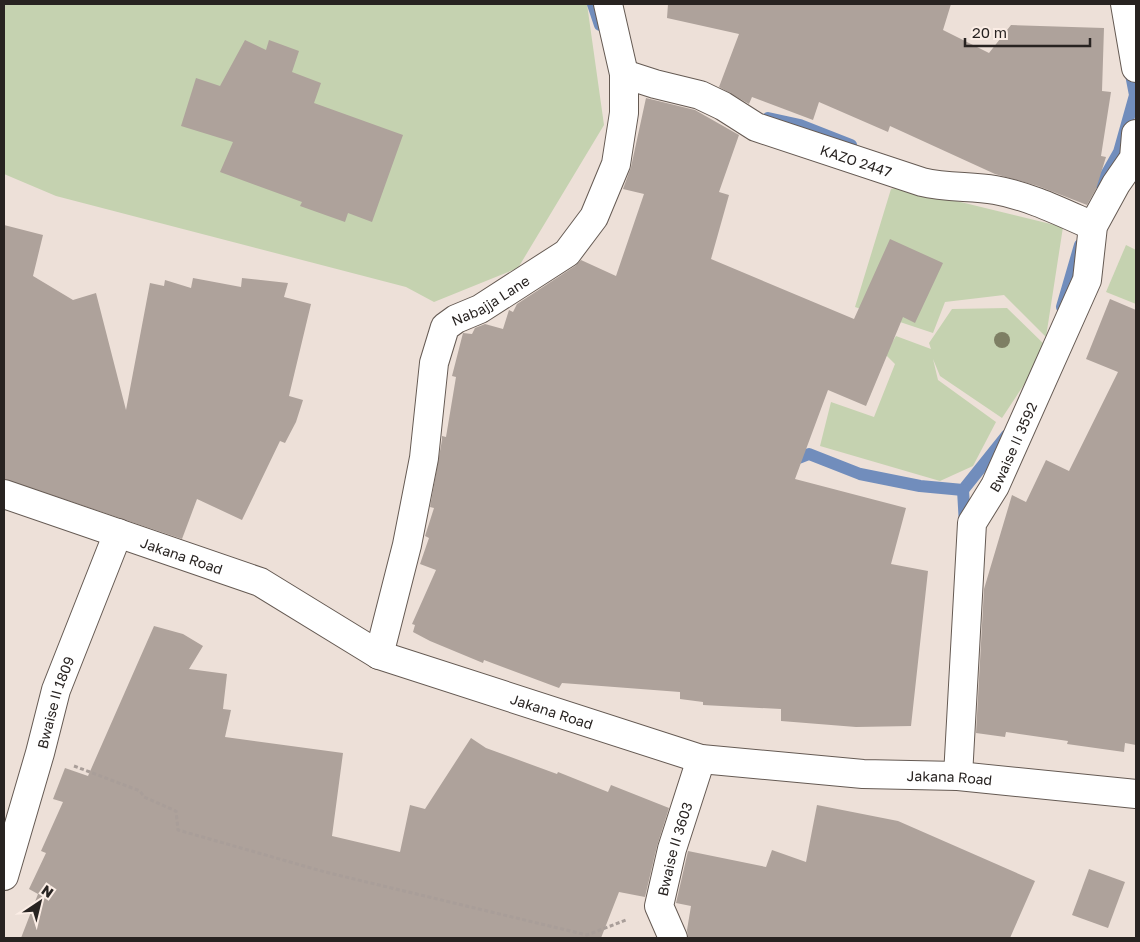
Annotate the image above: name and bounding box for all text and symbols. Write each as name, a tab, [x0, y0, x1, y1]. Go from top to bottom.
scale bar	[965, 15, 1090, 47]
text: 20 m	[972, 23, 1007, 41]
street label: KAZO 2447	[818, 140, 894, 180]
street label: Nabajja Lane	[449, 271, 532, 329]
street label: Bwaise II 3592	[985, 399, 1040, 495]
street label: Jakana Road	[138, 533, 225, 577]
street label: Bwaise II 1809	[33, 654, 77, 750]
street label: Jakana Road	[508, 690, 595, 732]
street label: Jakana Road	[907, 766, 993, 788]
street label: Bwaise II 3603	[653, 800, 695, 898]
north arrow	[15, 877, 65, 927]
text: N	[39, 881, 57, 901]

